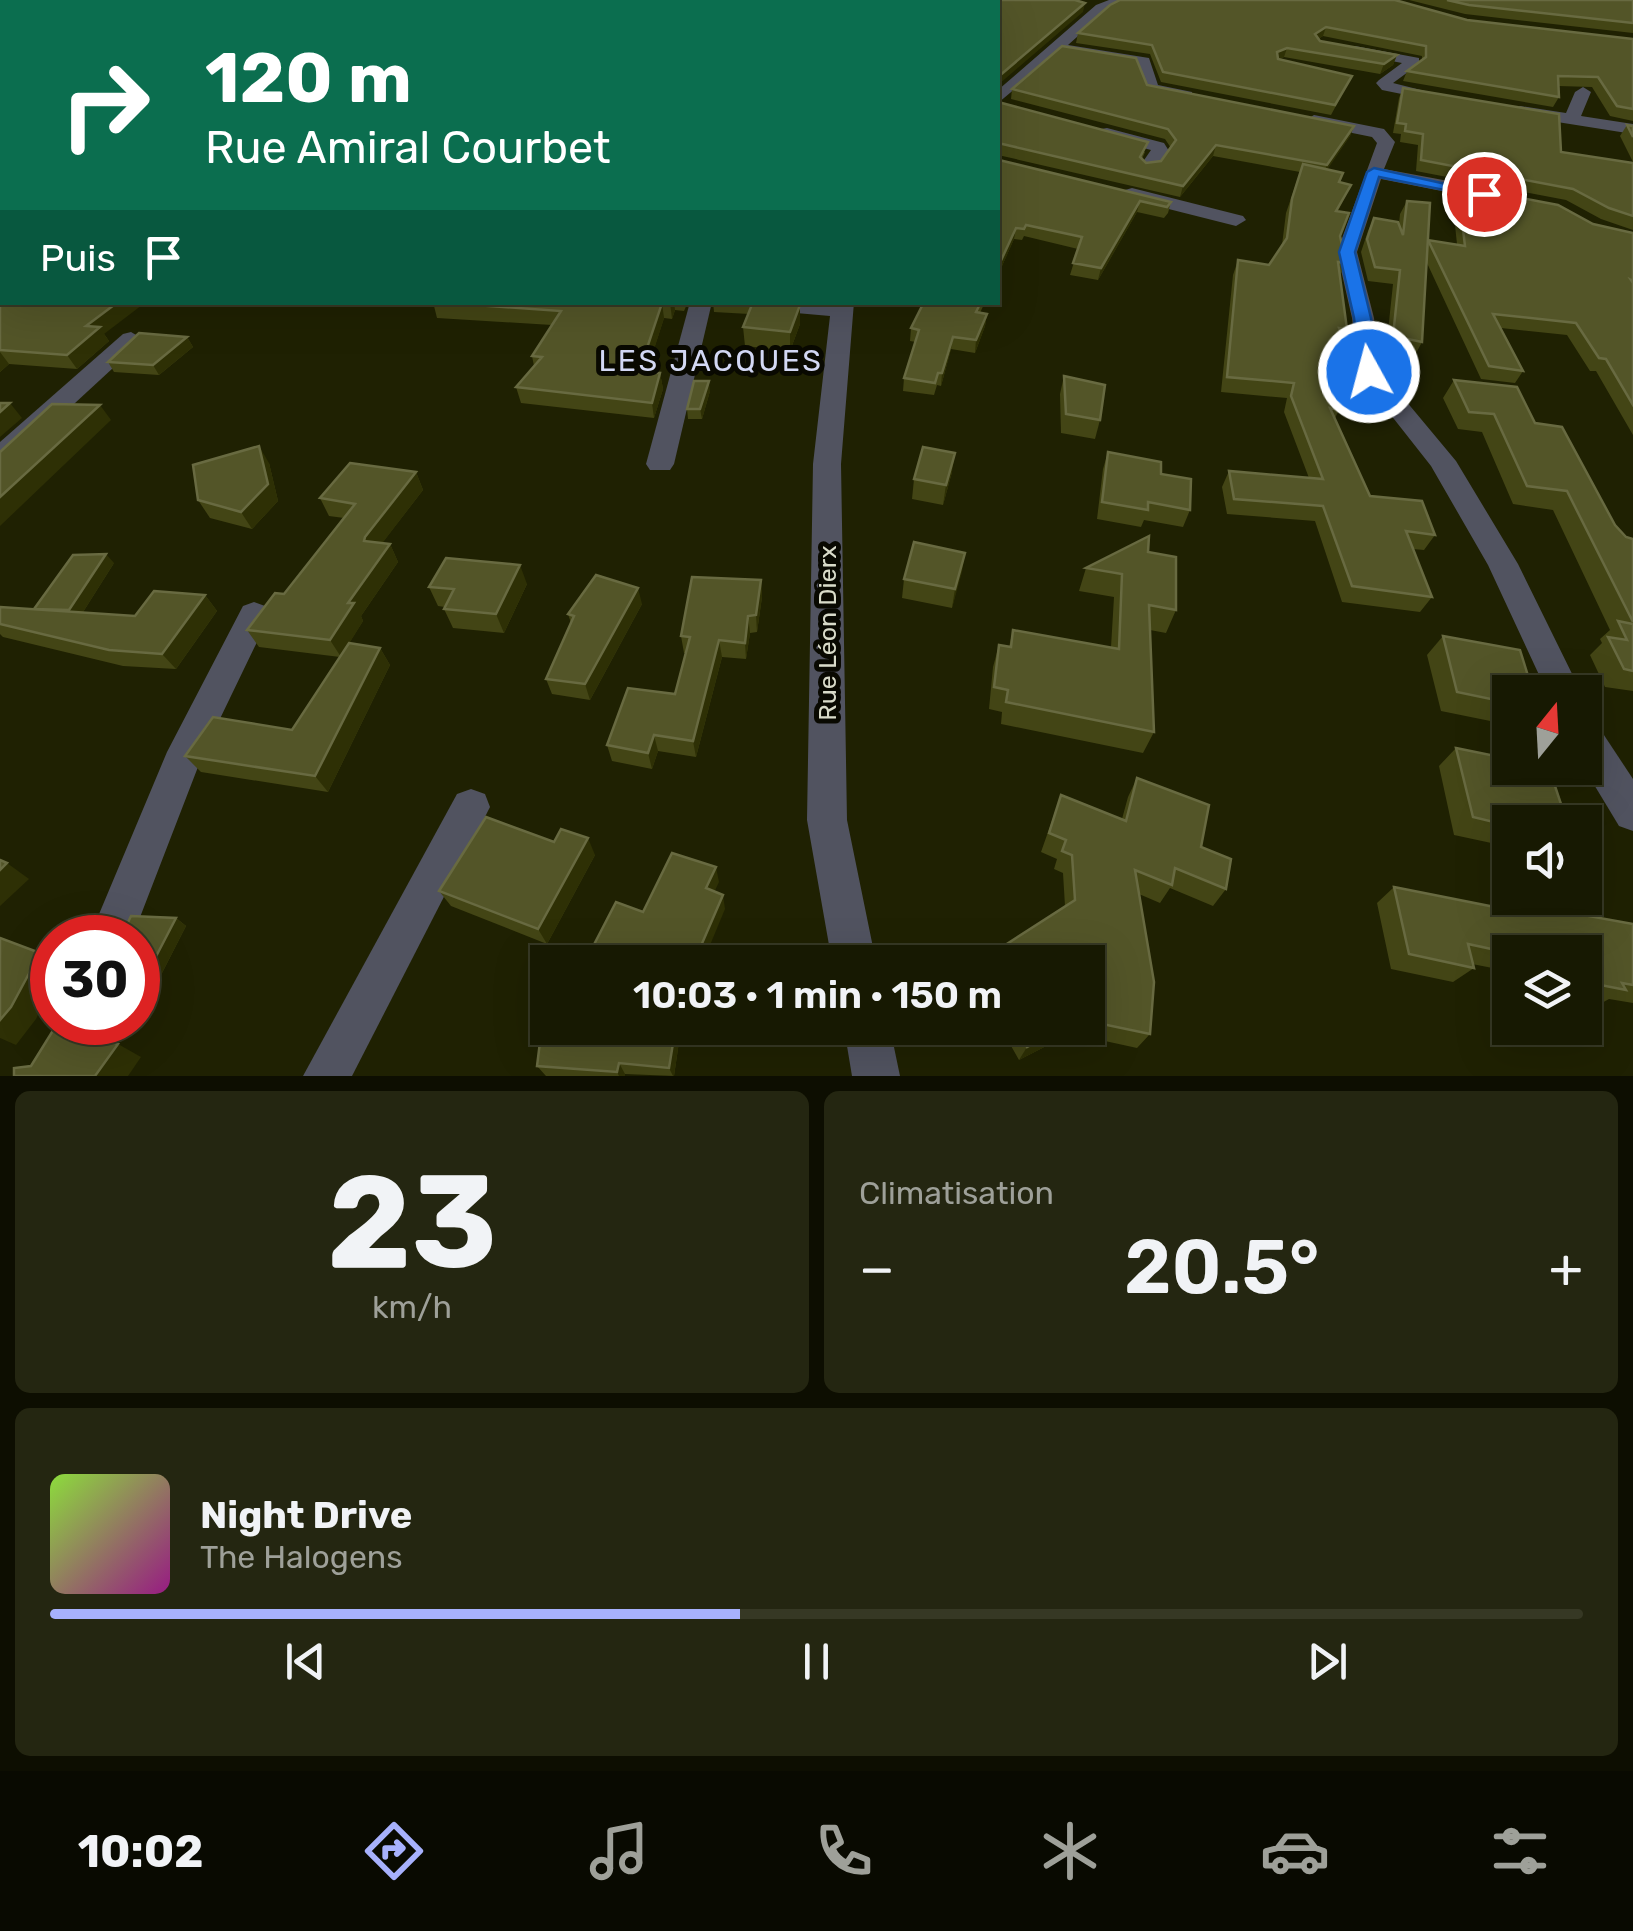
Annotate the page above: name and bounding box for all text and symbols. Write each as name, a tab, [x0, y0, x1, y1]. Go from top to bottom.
text: 120 m	[205, 37, 412, 120]
icon: right	[40, 40, 170, 170]
text: Rue Amiral Courbet	[205, 121, 611, 174]
pin	[1442, 152, 1527, 237]
icon: arrive	[1457, 167, 1512, 222]
icon: arrive	[136, 230, 191, 285]
text: Puis	[40, 235, 116, 281]
position arrow	[1317, 320, 1421, 424]
district label: LES JACQUES	[598, 343, 824, 379]
street label: Rue Léon Dierx	[813, 545, 842, 721]
north arrow	[1492, 675, 1602, 785]
map controls	[1492, 675, 1602, 1045]
button: sound	[1492, 805, 1602, 915]
speed limit sign: 30	[30, 915, 160, 1045]
button: layers	[1492, 935, 1602, 1045]
text: 10:03 · 1 min · 150 m	[633, 972, 1002, 1018]
text: 23	[327, 1145, 497, 1300]
text: Climatisation	[859, 1174, 1054, 1212]
text: 20.5°	[1124, 1223, 1319, 1312]
text: −	[859, 1236, 895, 1301]
text: +	[1549, 1236, 1583, 1301]
text: km/h	[372, 1288, 452, 1326]
text: Night Drive	[200, 1492, 412, 1538]
text: The Halogens	[200, 1538, 403, 1576]
icon: previous	[278, 1634, 333, 1689]
icon: pause	[789, 1634, 844, 1689]
icon: next	[1300, 1634, 1355, 1689]
icon: directions	[359, 1816, 429, 1886]
icon: music	[584, 1816, 654, 1886]
icon: phone	[809, 1816, 879, 1886]
icon: climate	[1035, 1816, 1105, 1886]
icon: car	[1260, 1816, 1330, 1886]
icon: filters	[1485, 1816, 1555, 1886]
text: 10:02	[78, 1825, 204, 1878]

